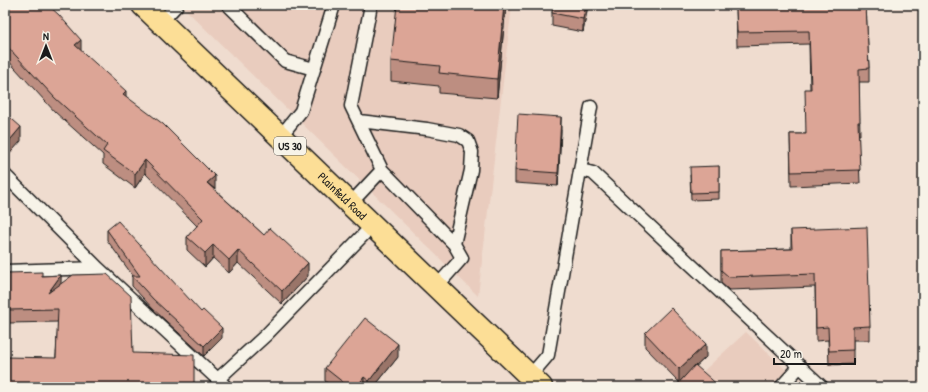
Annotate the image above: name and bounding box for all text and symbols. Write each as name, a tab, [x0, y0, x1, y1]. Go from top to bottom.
north arrow	[26, 26, 66, 66]
text: N	[43, 29, 49, 43]
road number: US 30	[274, 137, 306, 155]
street label: Plainfield Road	[314, 168, 371, 224]
scale bar	[774, 340, 855, 366]
text: 20 m	[780, 345, 802, 362]

